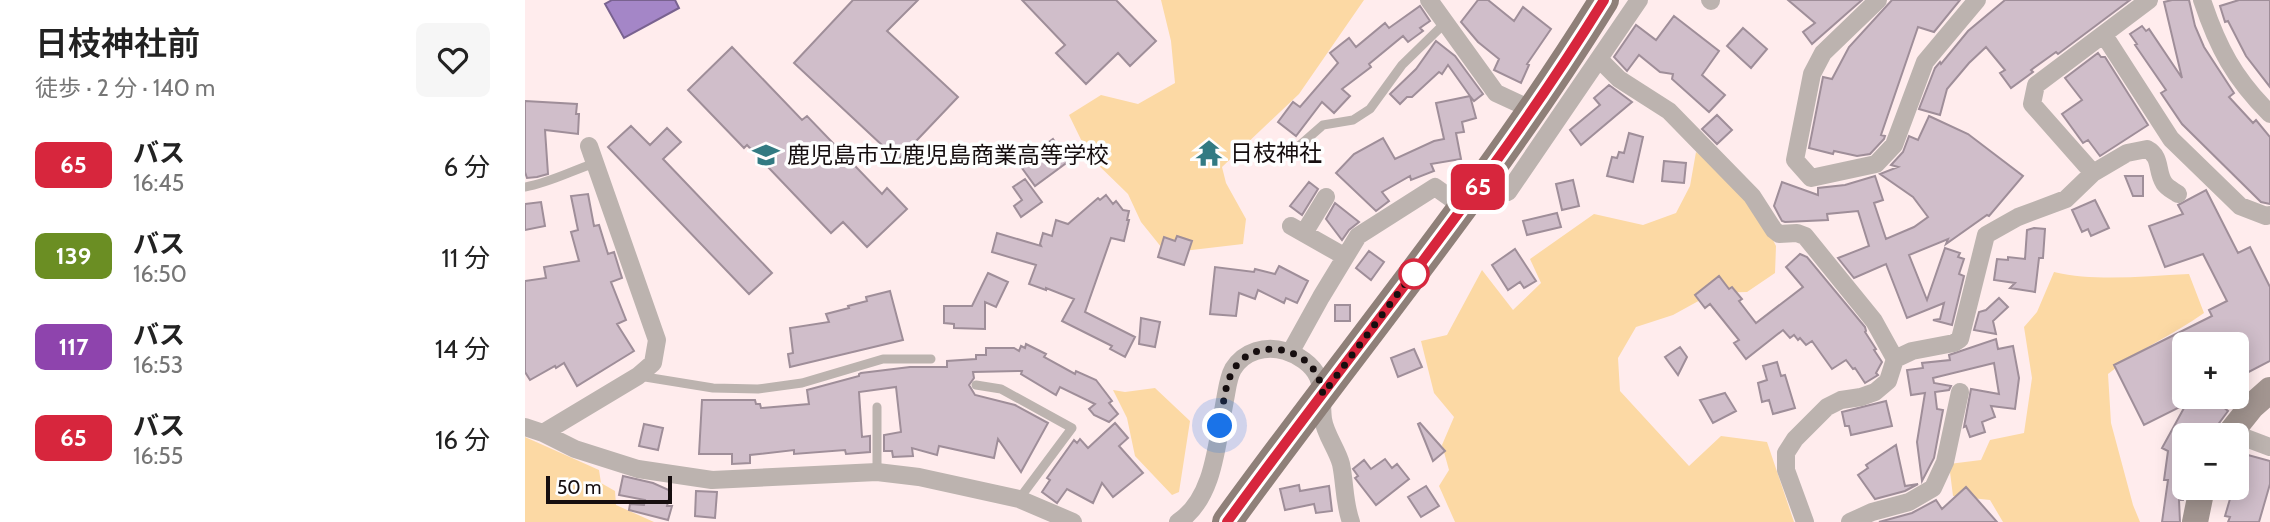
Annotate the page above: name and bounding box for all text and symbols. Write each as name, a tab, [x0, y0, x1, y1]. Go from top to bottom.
text: 日枝神社前	[35, 23, 200, 63]
button: heart	[416, 23, 490, 97]
text: 徒歩 · 2 分 · 140 m	[35, 74, 215, 102]
text: バス	[133, 137, 185, 169]
temple icon: 日枝神社	[1194, 138, 1224, 168]
place label: 日枝神社	[1230, 139, 1322, 167]
school or university icon: 鹿児島市立鹿児島商業高等学校	[751, 140, 781, 170]
place label: 鹿児島市立鹿児島商業高等学校	[787, 141, 1109, 169]
text: 65	[60, 150, 87, 179]
text: 6 分	[443, 151, 490, 183]
line badge: 65	[1447, 164, 1509, 210]
text: 16:45	[133, 169, 184, 197]
text: 65	[1465, 172, 1491, 201]
text: バス	[133, 228, 185, 260]
text: 139	[56, 241, 91, 270]
text: 11 分	[441, 242, 490, 274]
unlabelled marker	[1399, 259, 1429, 289]
text: 16:50	[133, 260, 187, 288]
text: バス	[133, 319, 185, 351]
text: 117	[59, 332, 88, 361]
map controls	[2172, 332, 2249, 500]
button: +	[2172, 332, 2249, 409]
text: 14 分	[435, 333, 490, 365]
text: 16:53	[133, 351, 183, 379]
your location	[1202, 408, 1237, 443]
text: バス	[133, 410, 185, 442]
text: 65	[60, 423, 87, 452]
button: −	[2172, 423, 2249, 500]
text: 16 分	[435, 424, 490, 456]
text: 16:55	[133, 442, 183, 470]
scale bar	[546, 473, 672, 505]
text: 50 m	[557, 476, 601, 499]

